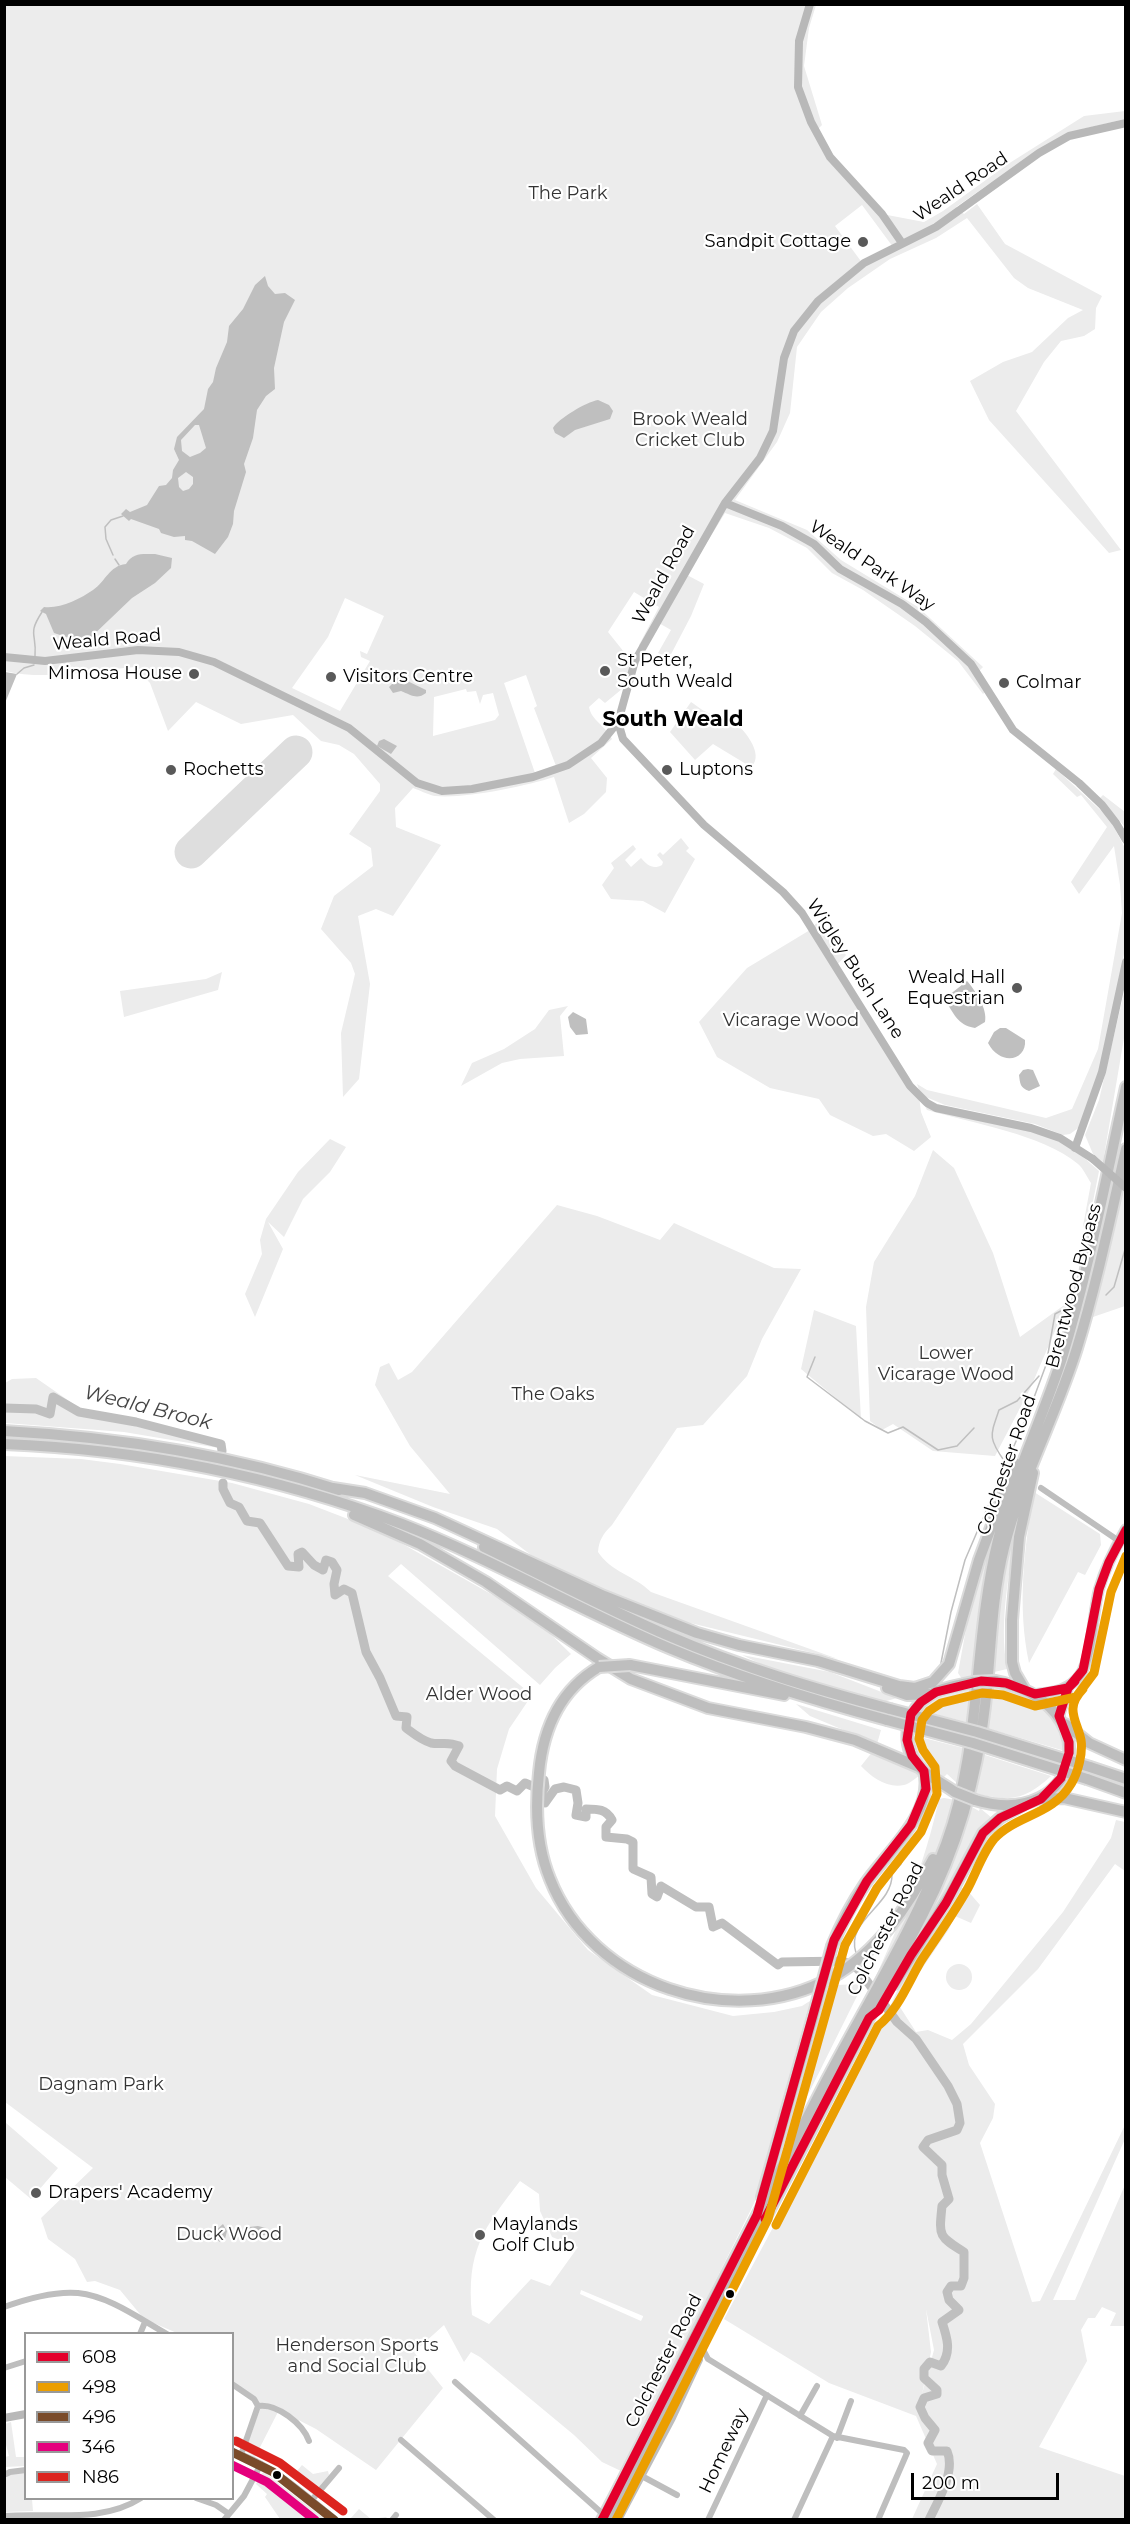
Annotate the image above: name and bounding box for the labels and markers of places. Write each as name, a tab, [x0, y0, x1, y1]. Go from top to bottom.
place label: Sandpit Cottage	[705, 231, 851, 253]
marker: Sandpit Cottage	[856, 235, 870, 249]
place label: St Peter, South Weald	[617, 650, 733, 692]
place label: Mimosa House	[48, 663, 182, 685]
marker: St Peter, South Weald	[598, 664, 612, 678]
place label: Visitors Centre	[343, 666, 473, 688]
marker: Mimosa House	[187, 667, 201, 681]
marker: Visitors Centre	[324, 670, 338, 684]
place label: Colmar	[1016, 672, 1081, 694]
marker: Colmar	[997, 676, 1011, 690]
place label: Rochetts	[183, 759, 263, 781]
place label: Luptons	[679, 759, 753, 781]
marker: Rochetts	[164, 763, 178, 777]
marker: Luptons	[660, 763, 674, 777]
place label: Weald Hall Equestrian	[907, 967, 1005, 1010]
marker: Weald Hall Equestrian	[1010, 981, 1024, 995]
place label: Drapers' Academy	[48, 2182, 213, 2204]
marker: Drapers' Academy	[29, 2186, 43, 2200]
place label: Maylands Golf Club	[492, 2214, 578, 2256]
marker: Maylands Golf Club	[473, 2228, 487, 2242]
unlabelled marker	[724, 2288, 736, 2300]
unlabelled marker	[271, 2469, 283, 2481]

